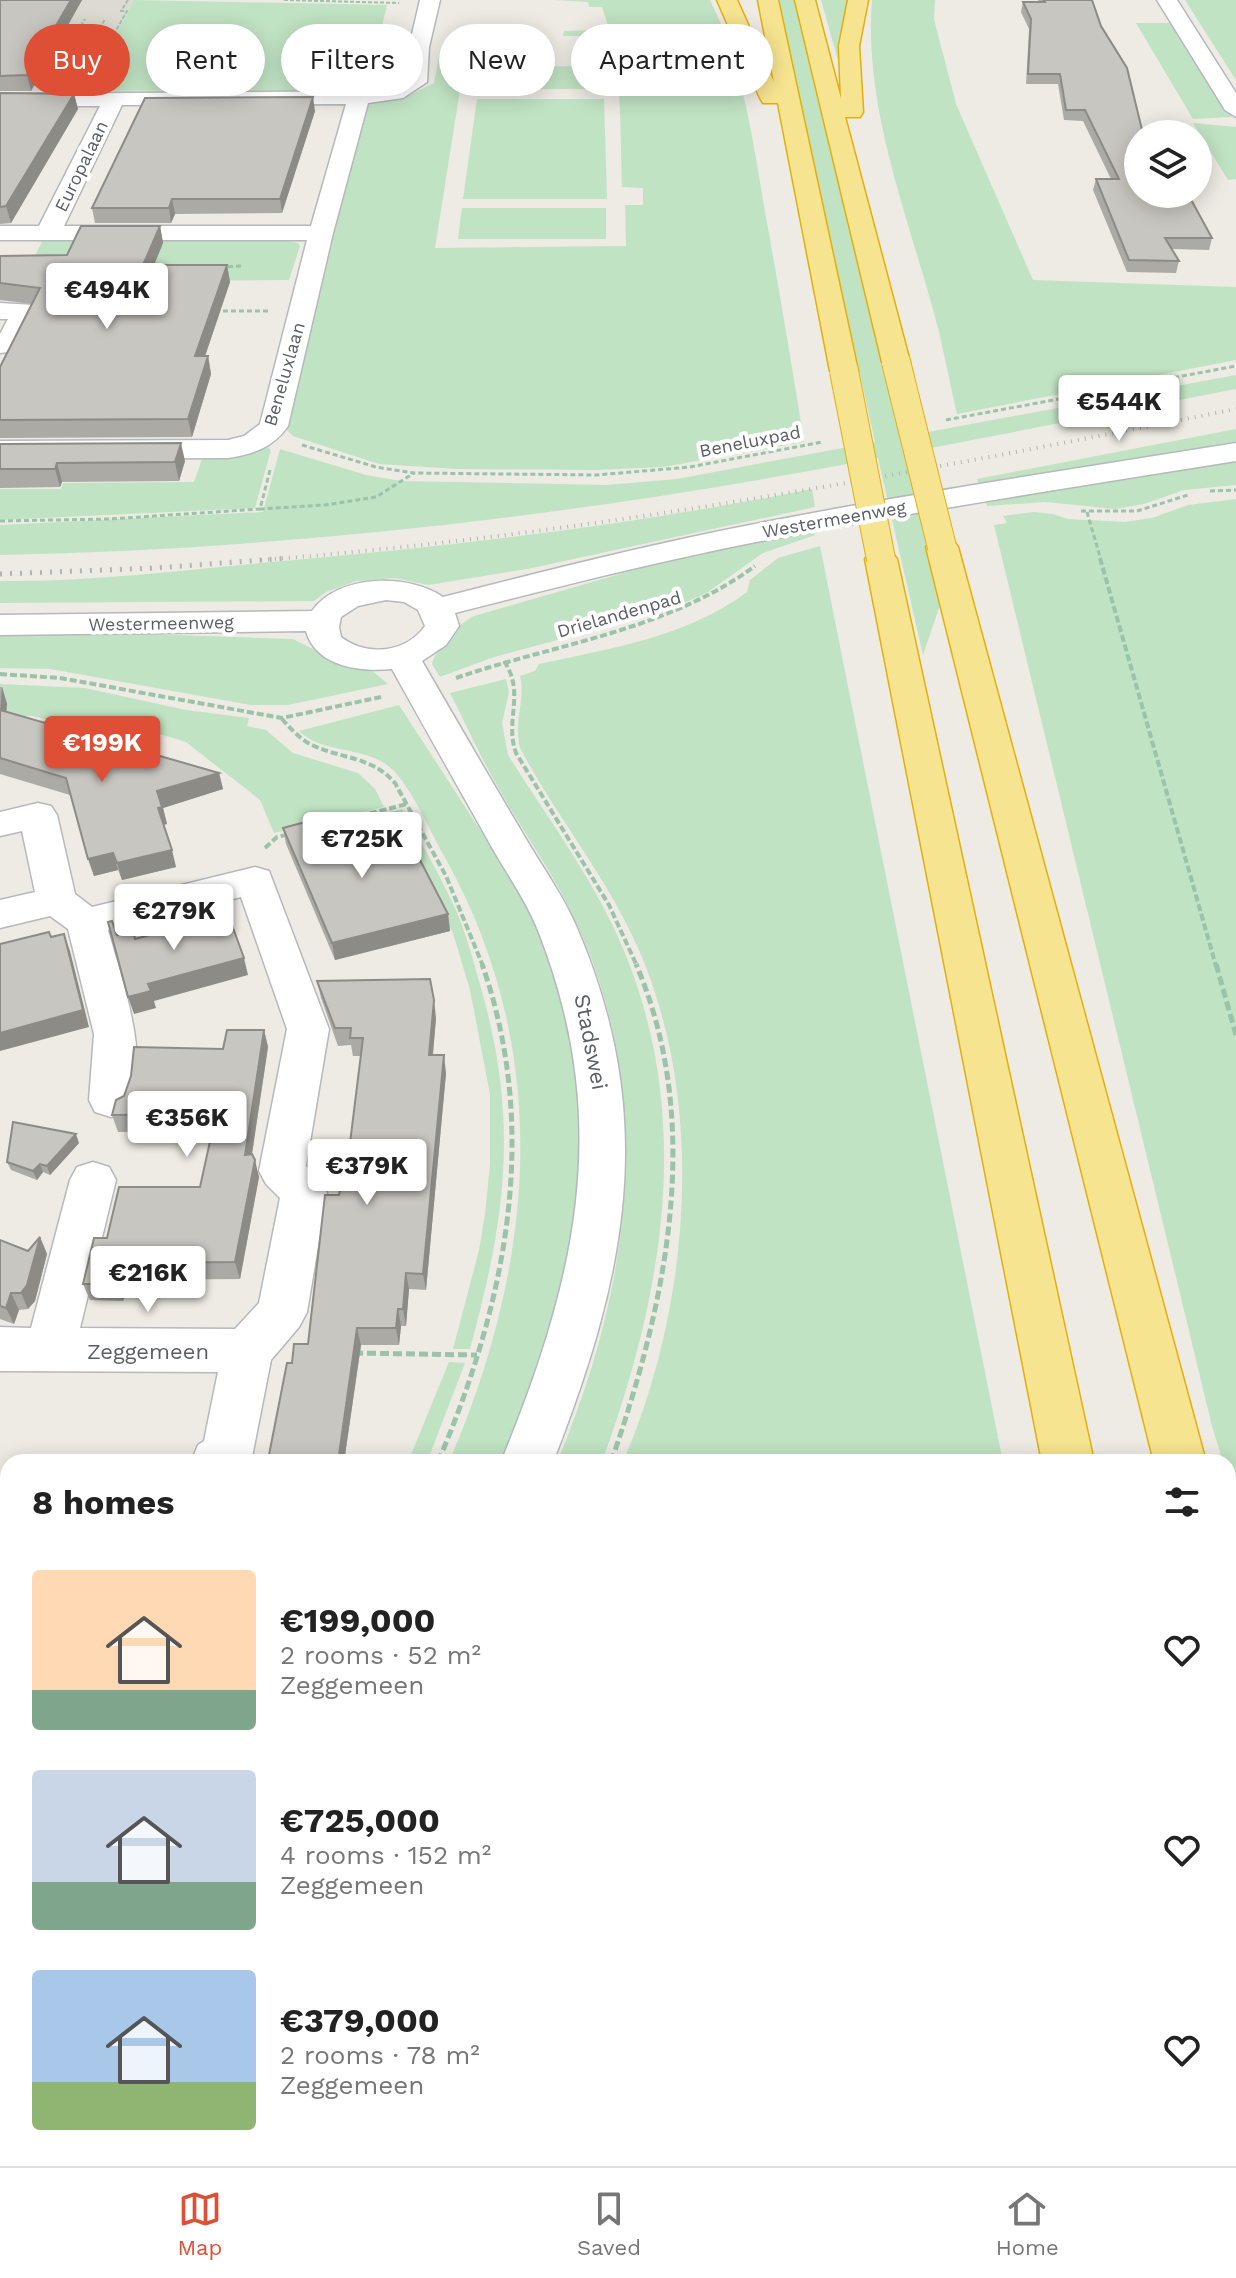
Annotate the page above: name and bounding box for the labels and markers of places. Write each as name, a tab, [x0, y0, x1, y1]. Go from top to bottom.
pin: €494K	[51, 263, 163, 331]
pin: €544K	[1063, 375, 1175, 443]
pin: €199K	[46, 716, 158, 784]
pin: €725K	[306, 812, 418, 880]
pin: €279K	[118, 884, 230, 952]
pin: €356K	[131, 1091, 243, 1159]
pin: €379K	[311, 1139, 423, 1207]
pin: €216K	[92, 1246, 204, 1314]

